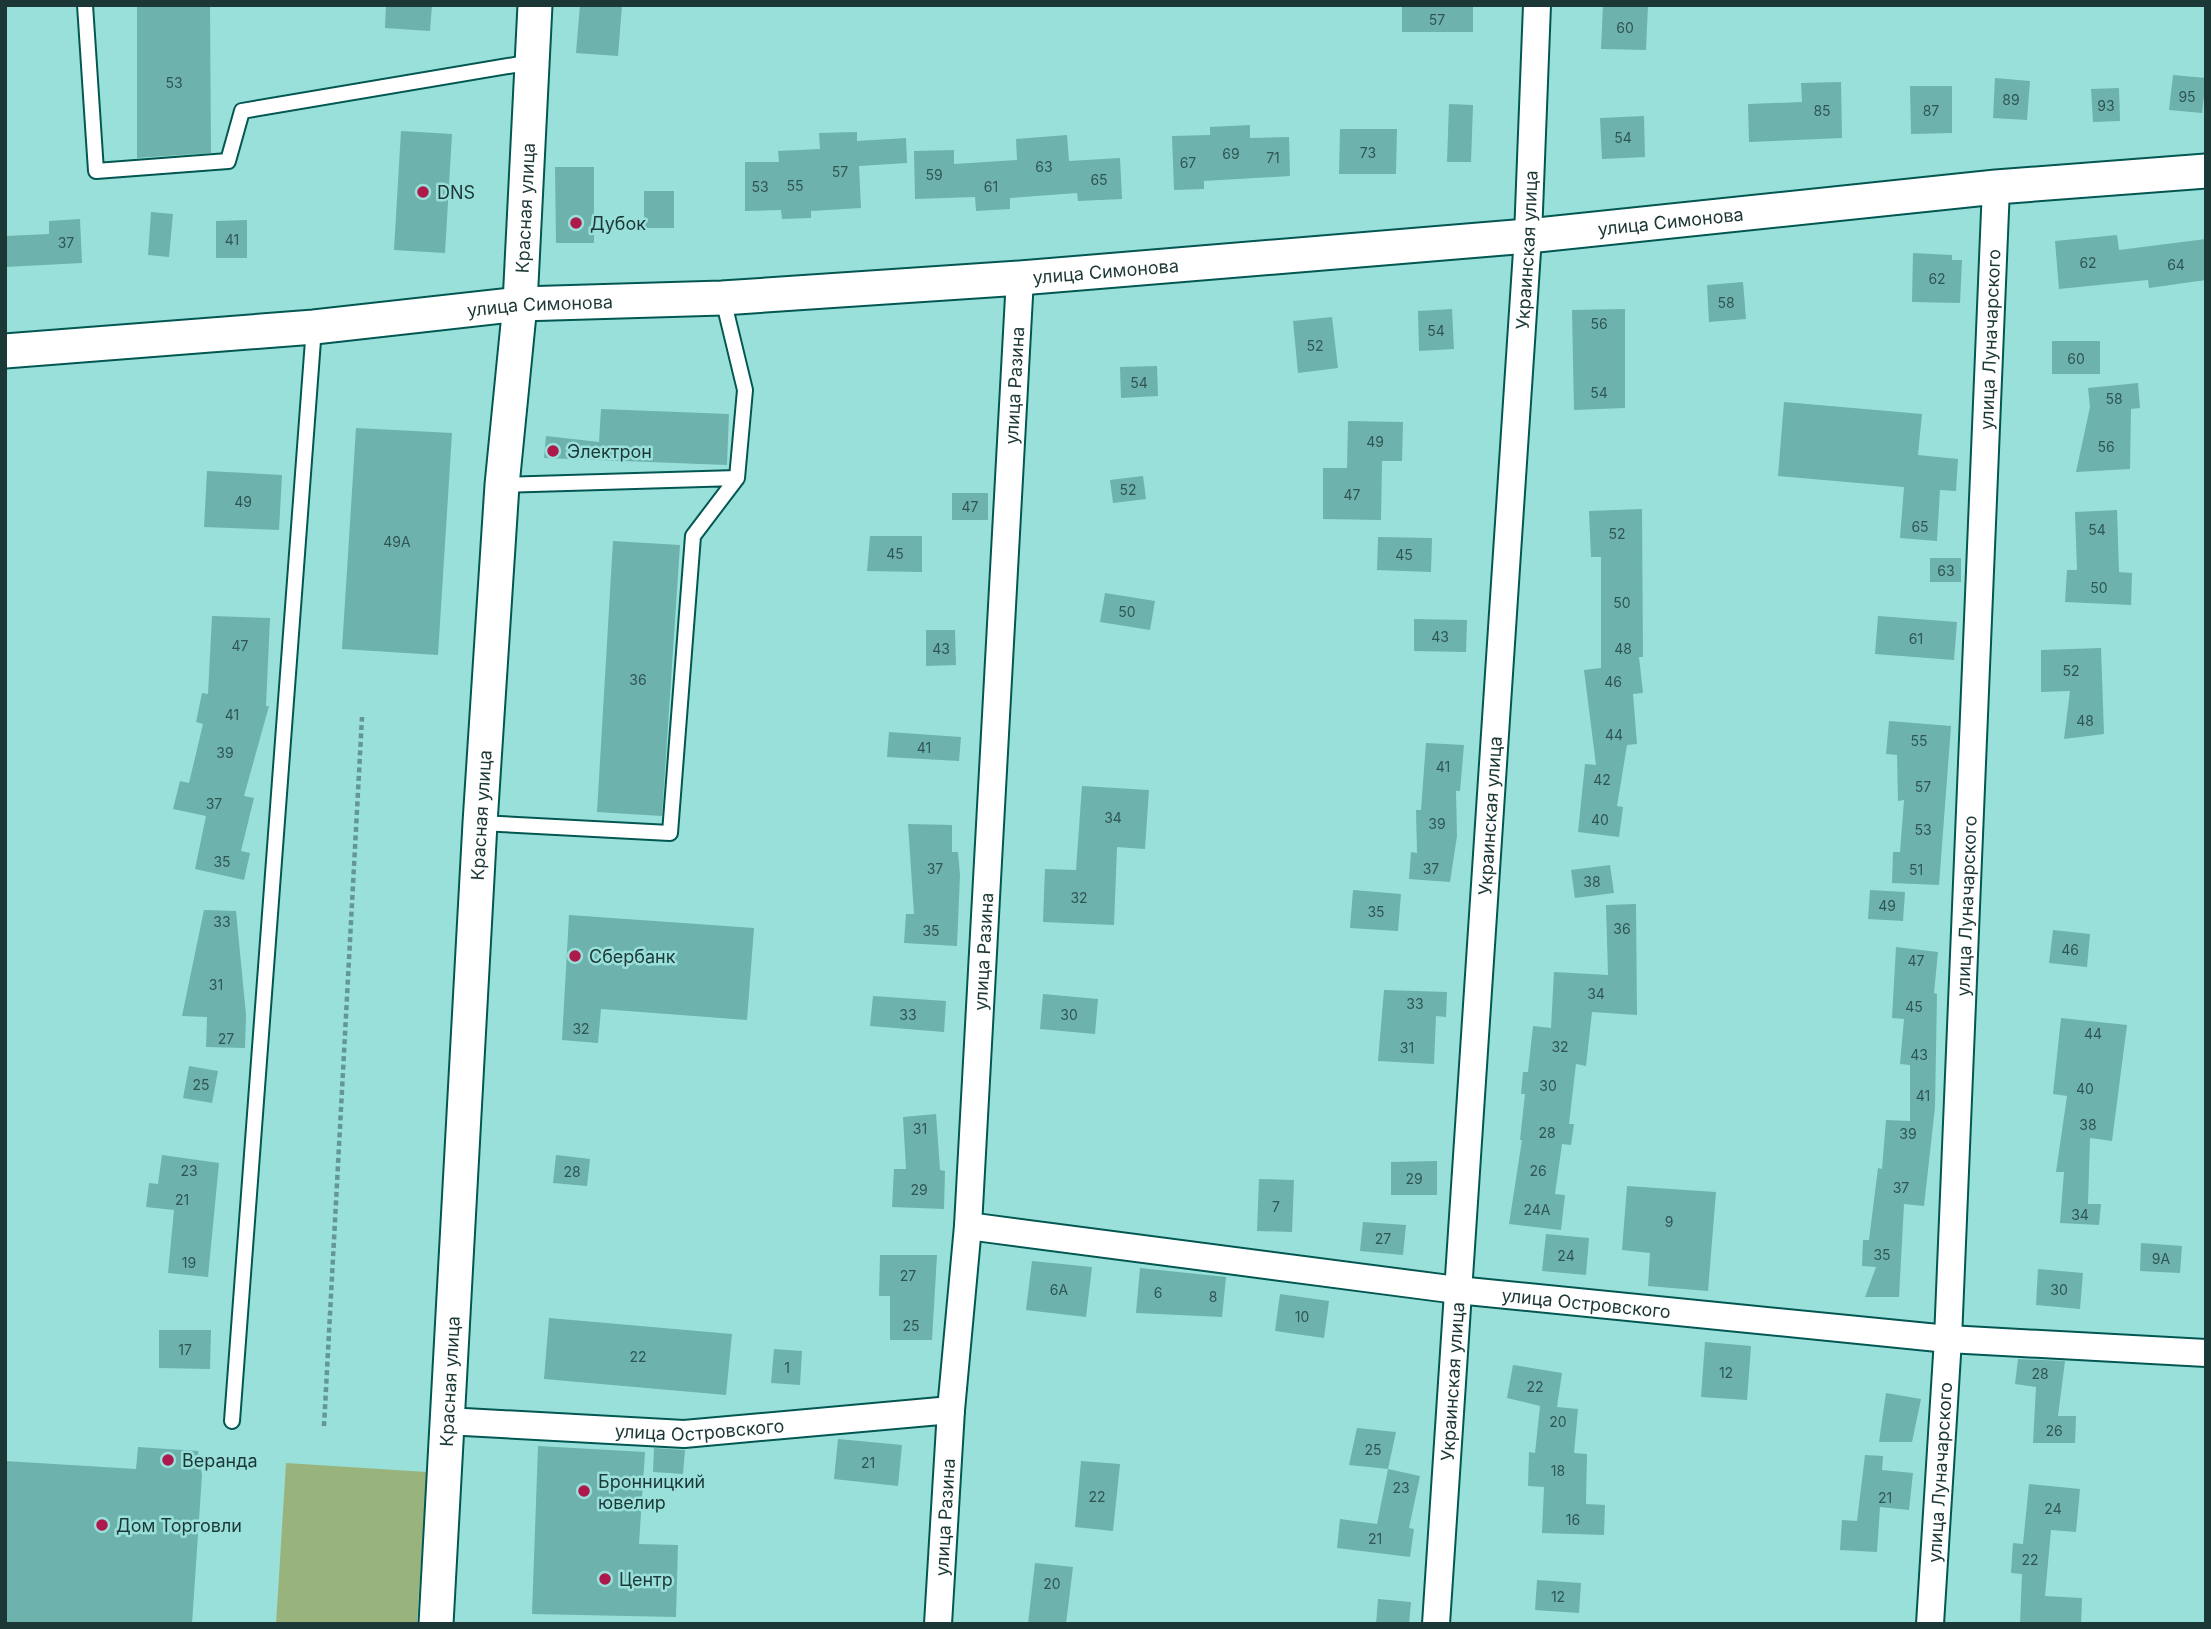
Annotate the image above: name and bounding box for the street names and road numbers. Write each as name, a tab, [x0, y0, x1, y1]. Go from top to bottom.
street label: Красная улица	[511, 142, 539, 274]
street label: Украинская улица	[1511, 170, 1541, 330]
street label: улица Симонова	[1597, 203, 1744, 239]
street label: улица Луначарского	[1975, 249, 2004, 430]
street label: улица Симонова	[1032, 254, 1180, 287]
street label: улица Симонова	[466, 291, 613, 320]
street label: улица Разина	[1000, 326, 1028, 445]
street label: Украинская улица	[1474, 736, 1505, 896]
street label: Красная улица	[466, 749, 495, 881]
street label: улица Луначарского	[1952, 815, 1980, 997]
street label: улица Разина	[969, 892, 997, 1011]
street label: улица Островского	[1501, 1284, 1672, 1322]
street label: Украинская улица	[1436, 1301, 1468, 1462]
street label: Красная улица	[435, 1316, 463, 1447]
street label: улица Луначарского	[1923, 1381, 1956, 1563]
street label: улица Островского	[614, 1415, 785, 1445]
street label: улица Разина	[930, 1458, 959, 1577]

